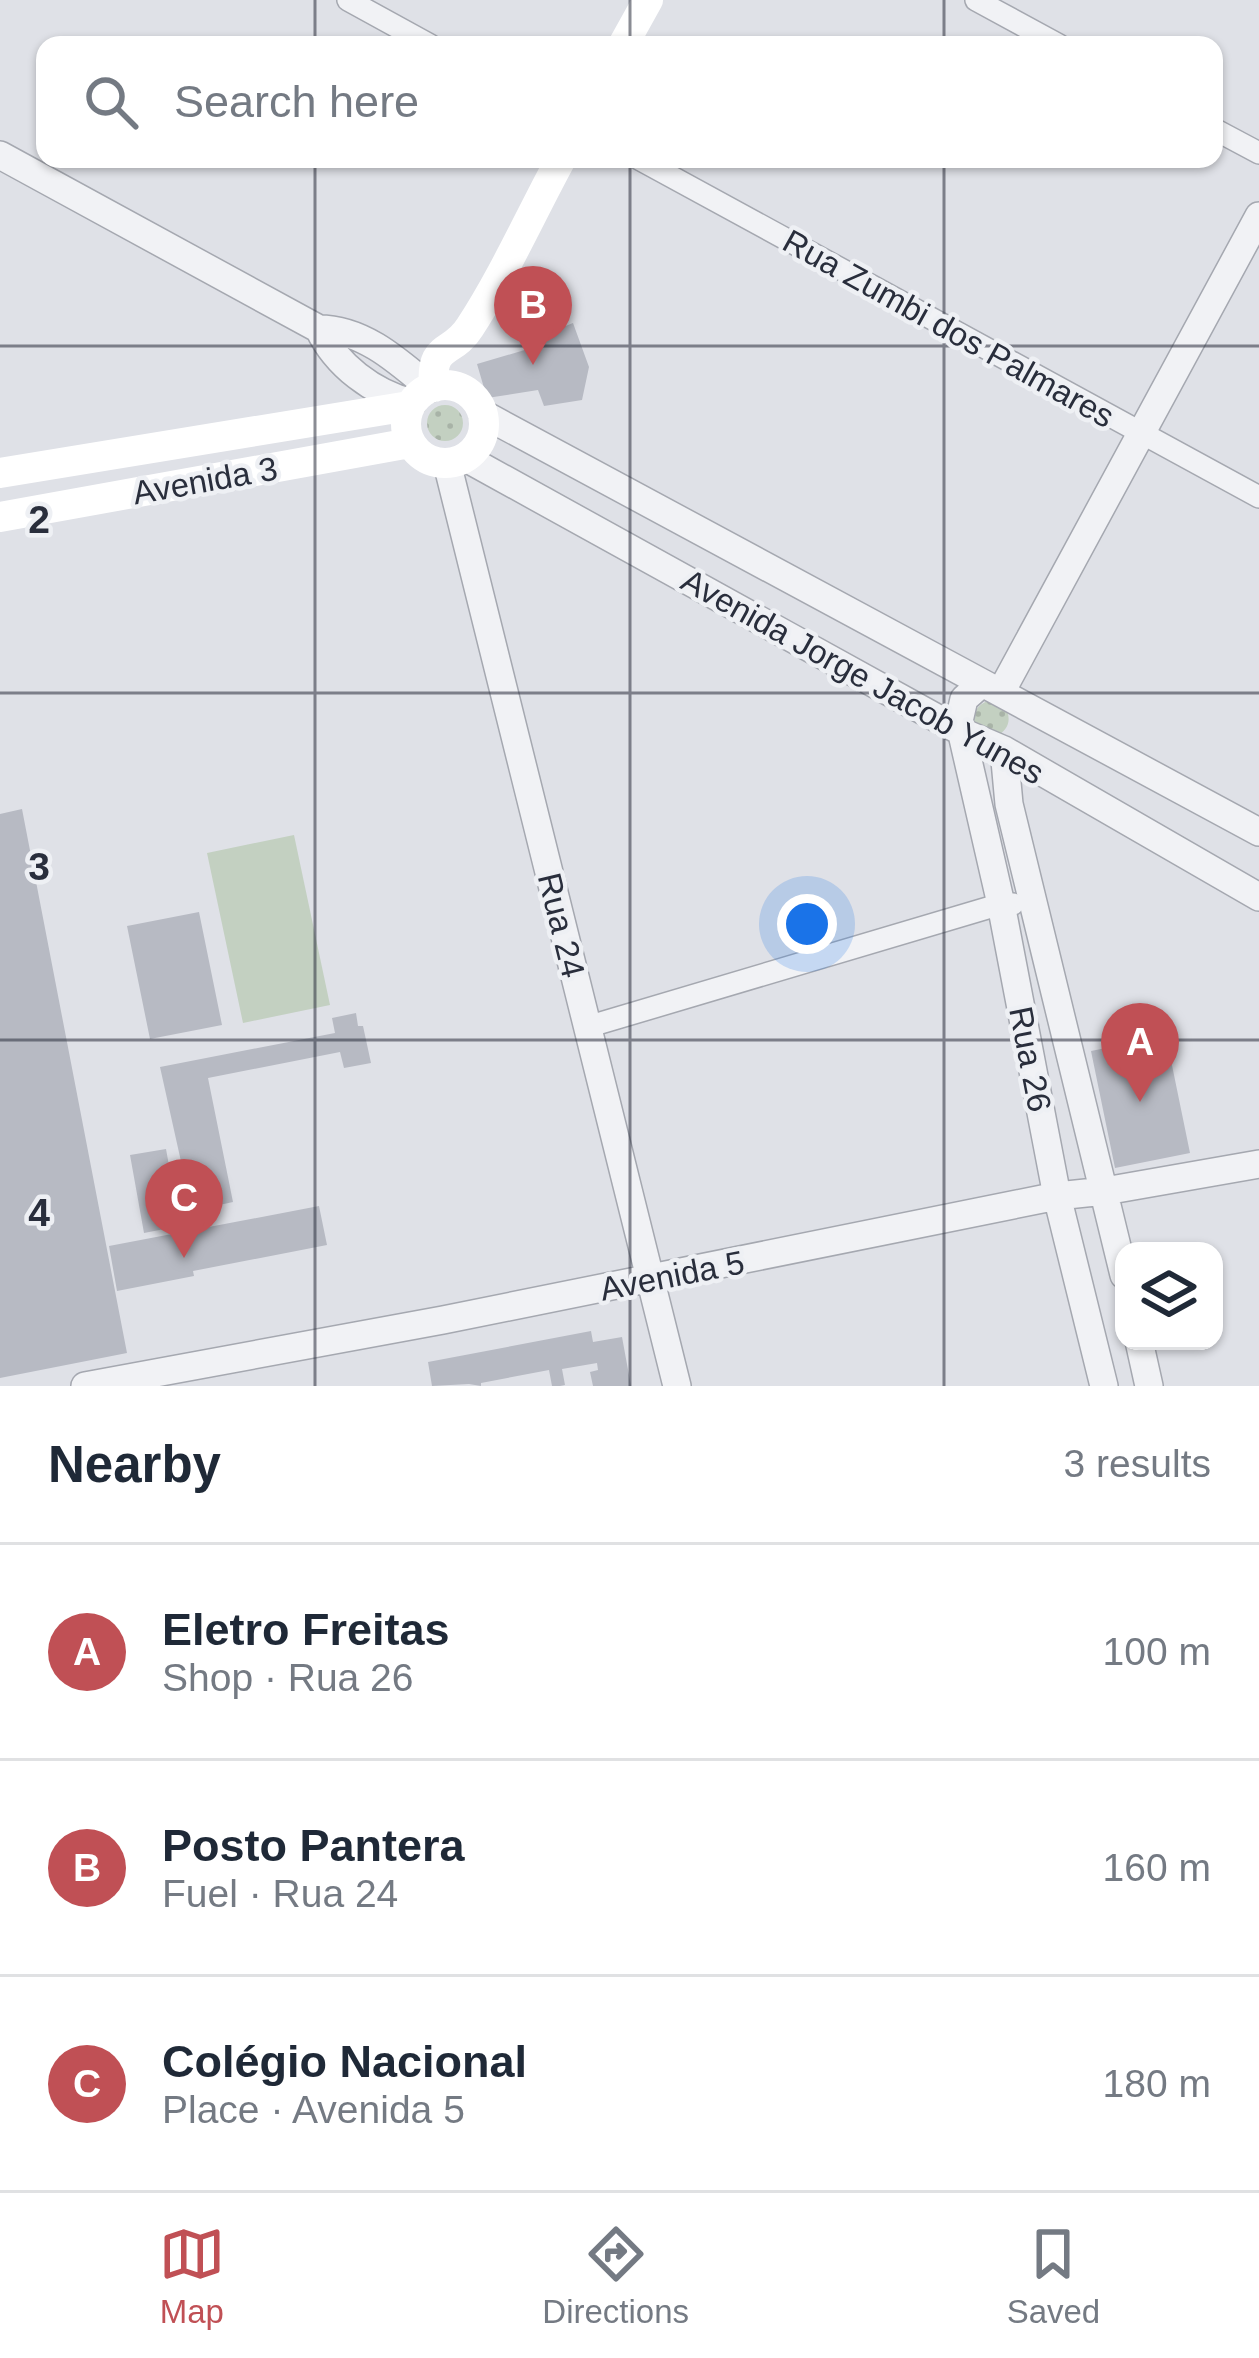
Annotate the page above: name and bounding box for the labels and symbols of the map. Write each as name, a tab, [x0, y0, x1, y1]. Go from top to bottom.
street label: Rua Zumbi dos Palmares	[777, 222, 1121, 435]
pin: B	[494, 266, 572, 365]
street label: Avenida 3	[130, 450, 280, 511]
text: 2	[28, 498, 50, 541]
street label: Avenida Jorge Jacob Yunes	[675, 561, 1050, 792]
text: 3	[28, 845, 50, 888]
street label: Rua 24	[531, 869, 592, 981]
your location	[777, 894, 837, 954]
street label: Rua 26	[1002, 1003, 1059, 1115]
pin: A	[1101, 1003, 1179, 1102]
pin: C	[145, 1159, 223, 1258]
text: 4	[28, 1191, 50, 1234]
street label: Avenida 5	[597, 1243, 747, 1308]

